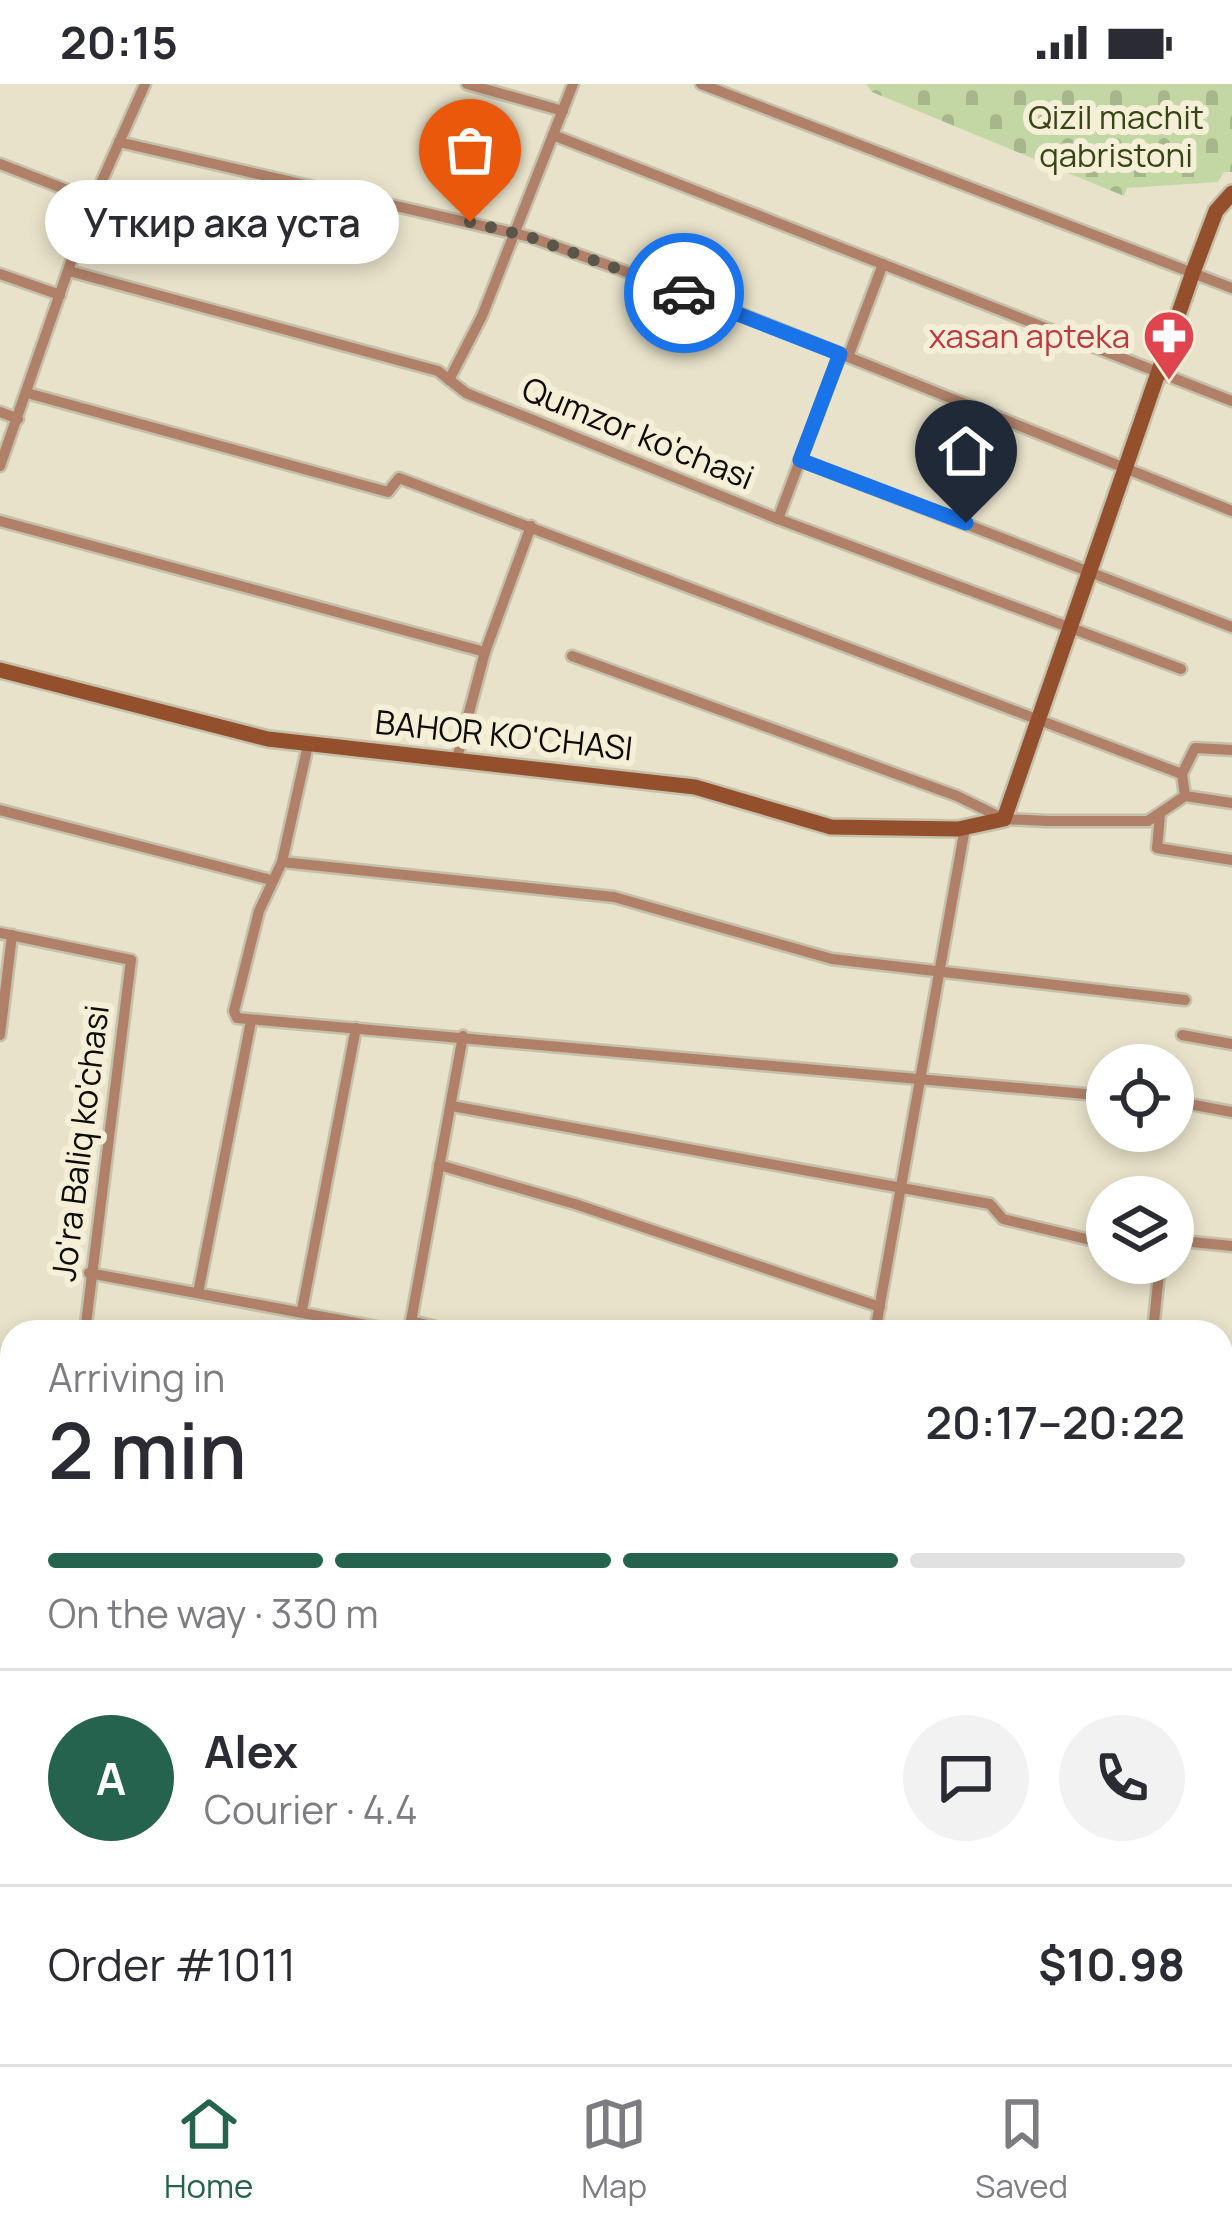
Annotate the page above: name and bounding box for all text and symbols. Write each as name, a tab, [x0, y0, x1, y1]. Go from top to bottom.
text: 20:15	[60, 11, 178, 73]
park label: Qizil machit qabristoni	[1028, 94, 1204, 177]
pin	[419, 99, 521, 222]
icon: bag	[437, 117, 503, 183]
callout: Уткир ака уста	[44, 180, 398, 264]
text: Уткир ака уста	[83, 195, 361, 249]
courier	[624, 233, 744, 353]
icon: car	[651, 260, 717, 326]
pharmacy icon: xasan apteka	[1141, 308, 1197, 382]
place label: xasan apteka	[929, 313, 1130, 358]
street label: Qumzor ko'chasi	[516, 366, 761, 500]
pin	[915, 400, 1017, 523]
icon: home	[933, 418, 999, 484]
street label: BAHOR KO'CHASI	[373, 699, 635, 770]
street label: Jo'ra Baliq ko'chasi	[40, 1002, 119, 1283]
map controls	[1086, 1044, 1194, 1284]
button: locate	[1086, 1044, 1194, 1152]
button: layers	[1086, 1176, 1194, 1284]
text: Arriving in	[48, 1350, 225, 1404]
text: 20:17–20:22	[926, 1391, 1185, 1453]
text: 2 min	[48, 1396, 247, 1502]
text: On the way · 330 m	[48, 1586, 379, 1640]
button: chat	[903, 1715, 1029, 1841]
button: phone	[1059, 1715, 1185, 1841]
text: Alex	[204, 1720, 298, 1782]
text: A	[96, 1747, 126, 1809]
text: Courier · 4.4	[204, 1782, 418, 1836]
text: Order #1011	[48, 1933, 296, 1995]
text: $10.98	[1038, 1933, 1185, 1995]
tab: Home	[164, 2091, 253, 2208]
tab: Map	[581, 2091, 647, 2208]
tab: Saved	[975, 2091, 1068, 2208]

